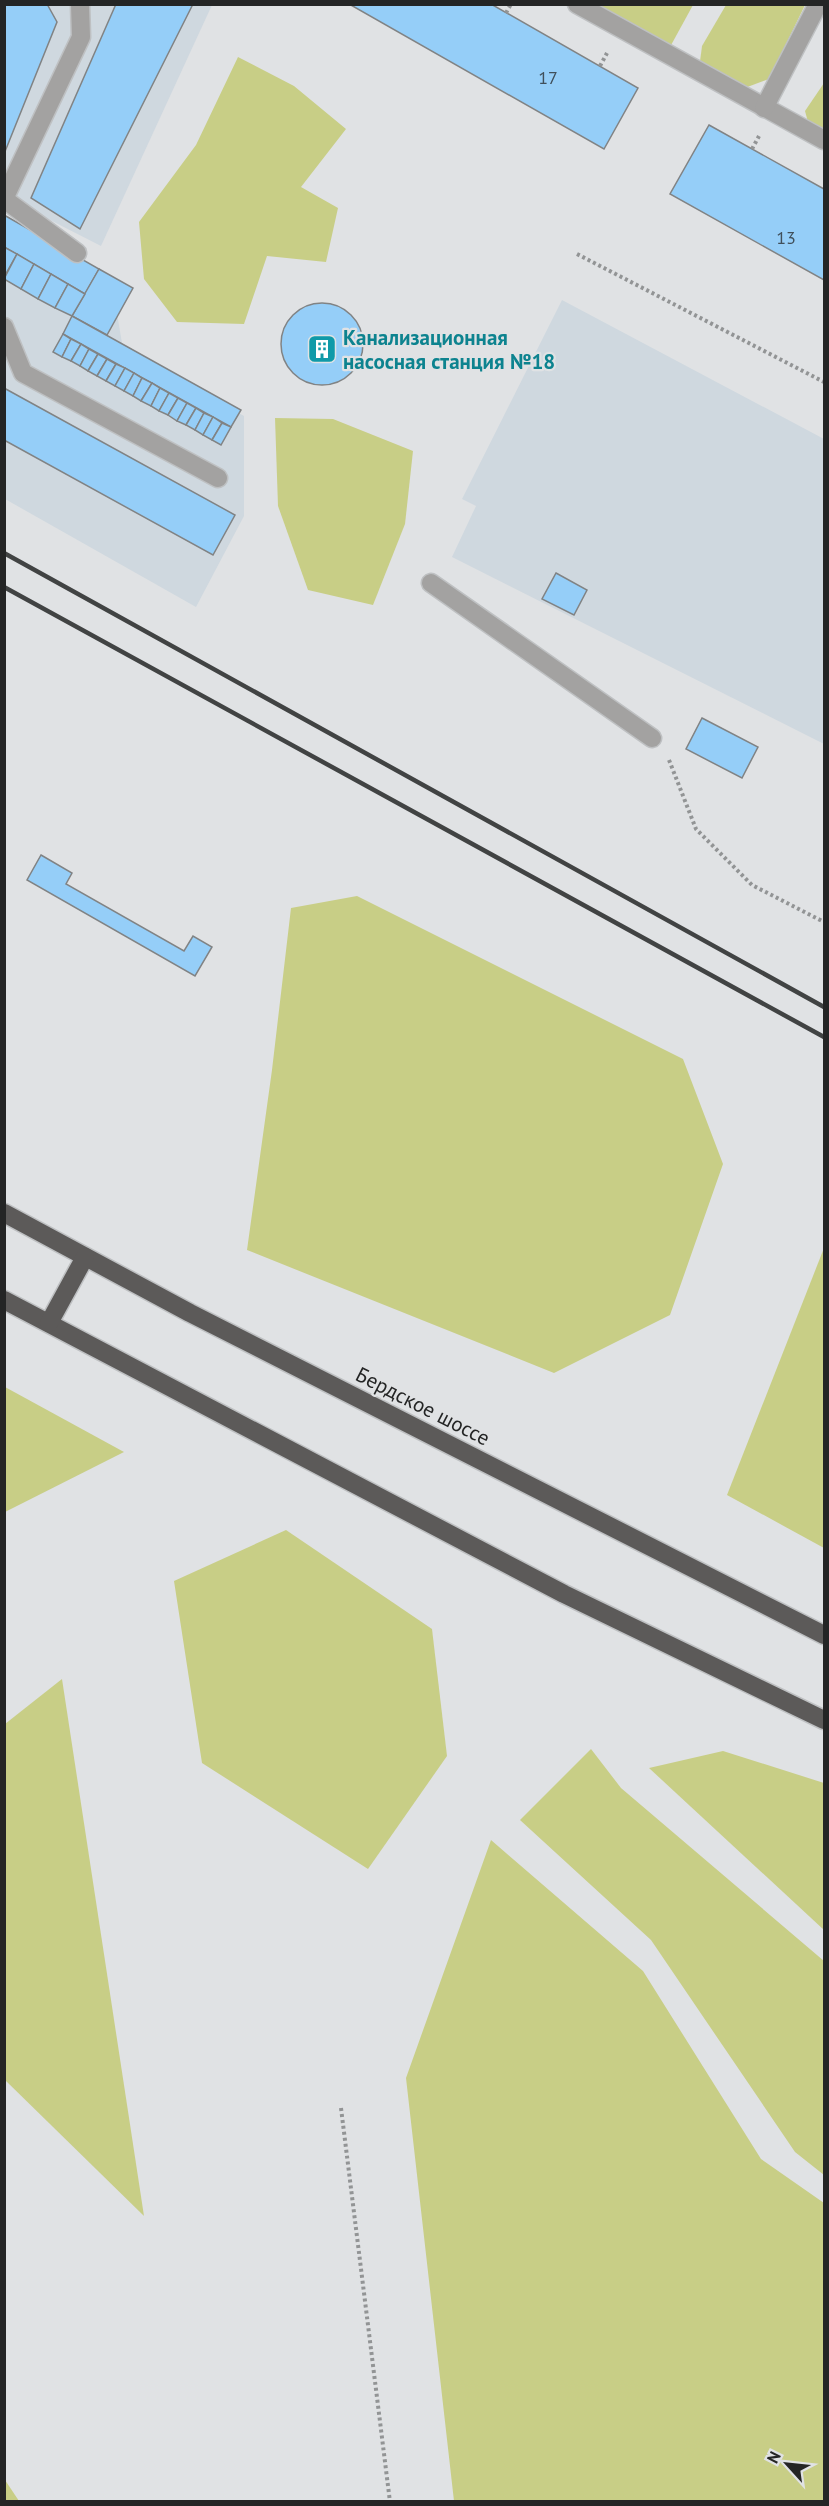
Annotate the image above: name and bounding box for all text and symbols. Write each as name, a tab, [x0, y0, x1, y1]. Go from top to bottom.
house number: 17	[538, 66, 558, 89]
house number: 13	[776, 226, 796, 249]
place label: Канализационная насосная станция №18	[343, 324, 555, 375]
building icon: Канализационная насосная станция №18	[306, 333, 338, 365]
street label: Бердское шоссе	[351, 1361, 495, 1451]
north arrow	[757, 2434, 817, 2494]
text: N	[762, 2448, 785, 2466]

